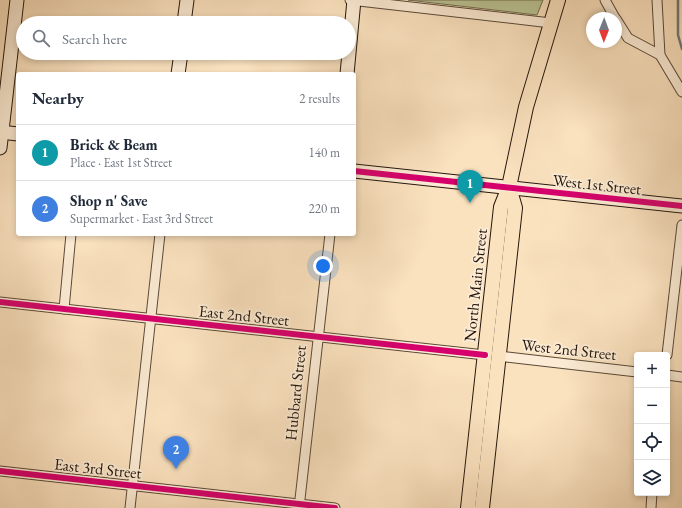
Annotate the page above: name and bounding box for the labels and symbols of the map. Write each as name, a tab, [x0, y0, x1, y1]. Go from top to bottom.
north arrow	[586, 12, 622, 48]
street label: West 1st Street	[552, 169, 642, 200]
pin: 1	[457, 170, 483, 203]
street label: North Main Street	[459, 227, 492, 343]
your location	[313, 256, 333, 276]
street label: East 2nd Street	[198, 300, 290, 331]
street label: West 2nd Street	[520, 334, 617, 365]
street label: Hubbard Street	[280, 344, 311, 442]
pin: 2	[163, 436, 189, 469]
street label: East 3rd Street	[53, 453, 143, 484]

